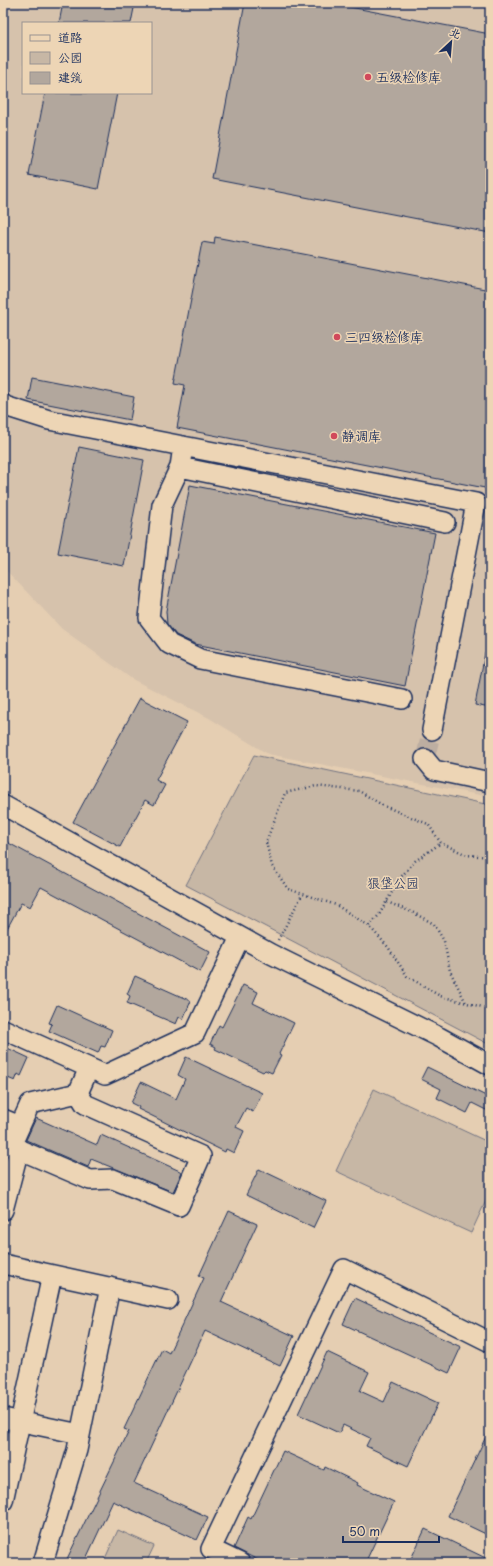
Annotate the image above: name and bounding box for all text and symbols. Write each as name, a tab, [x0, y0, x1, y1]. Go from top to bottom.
legend	[22, 22, 152, 94]
north arrow	[431, 22, 471, 62]
text: 北	[447, 23, 464, 43]
text: 道路	[58, 28, 82, 46]
text: 公园	[58, 48, 82, 66]
place label: 五级检修库	[376, 67, 441, 86]
text: 建筑	[58, 68, 82, 86]
marker: 五级检修库	[363, 72, 373, 82]
place label: 三四级检修库	[345, 327, 423, 346]
marker: 三四级检修库	[332, 332, 342, 342]
place label: 静调库	[342, 426, 381, 445]
marker: 静调库	[329, 431, 339, 441]
park label: 狼垡公园	[367, 873, 419, 892]
scale bar	[343, 1518, 439, 1544]
text: 50 m	[349, 1522, 380, 1540]

